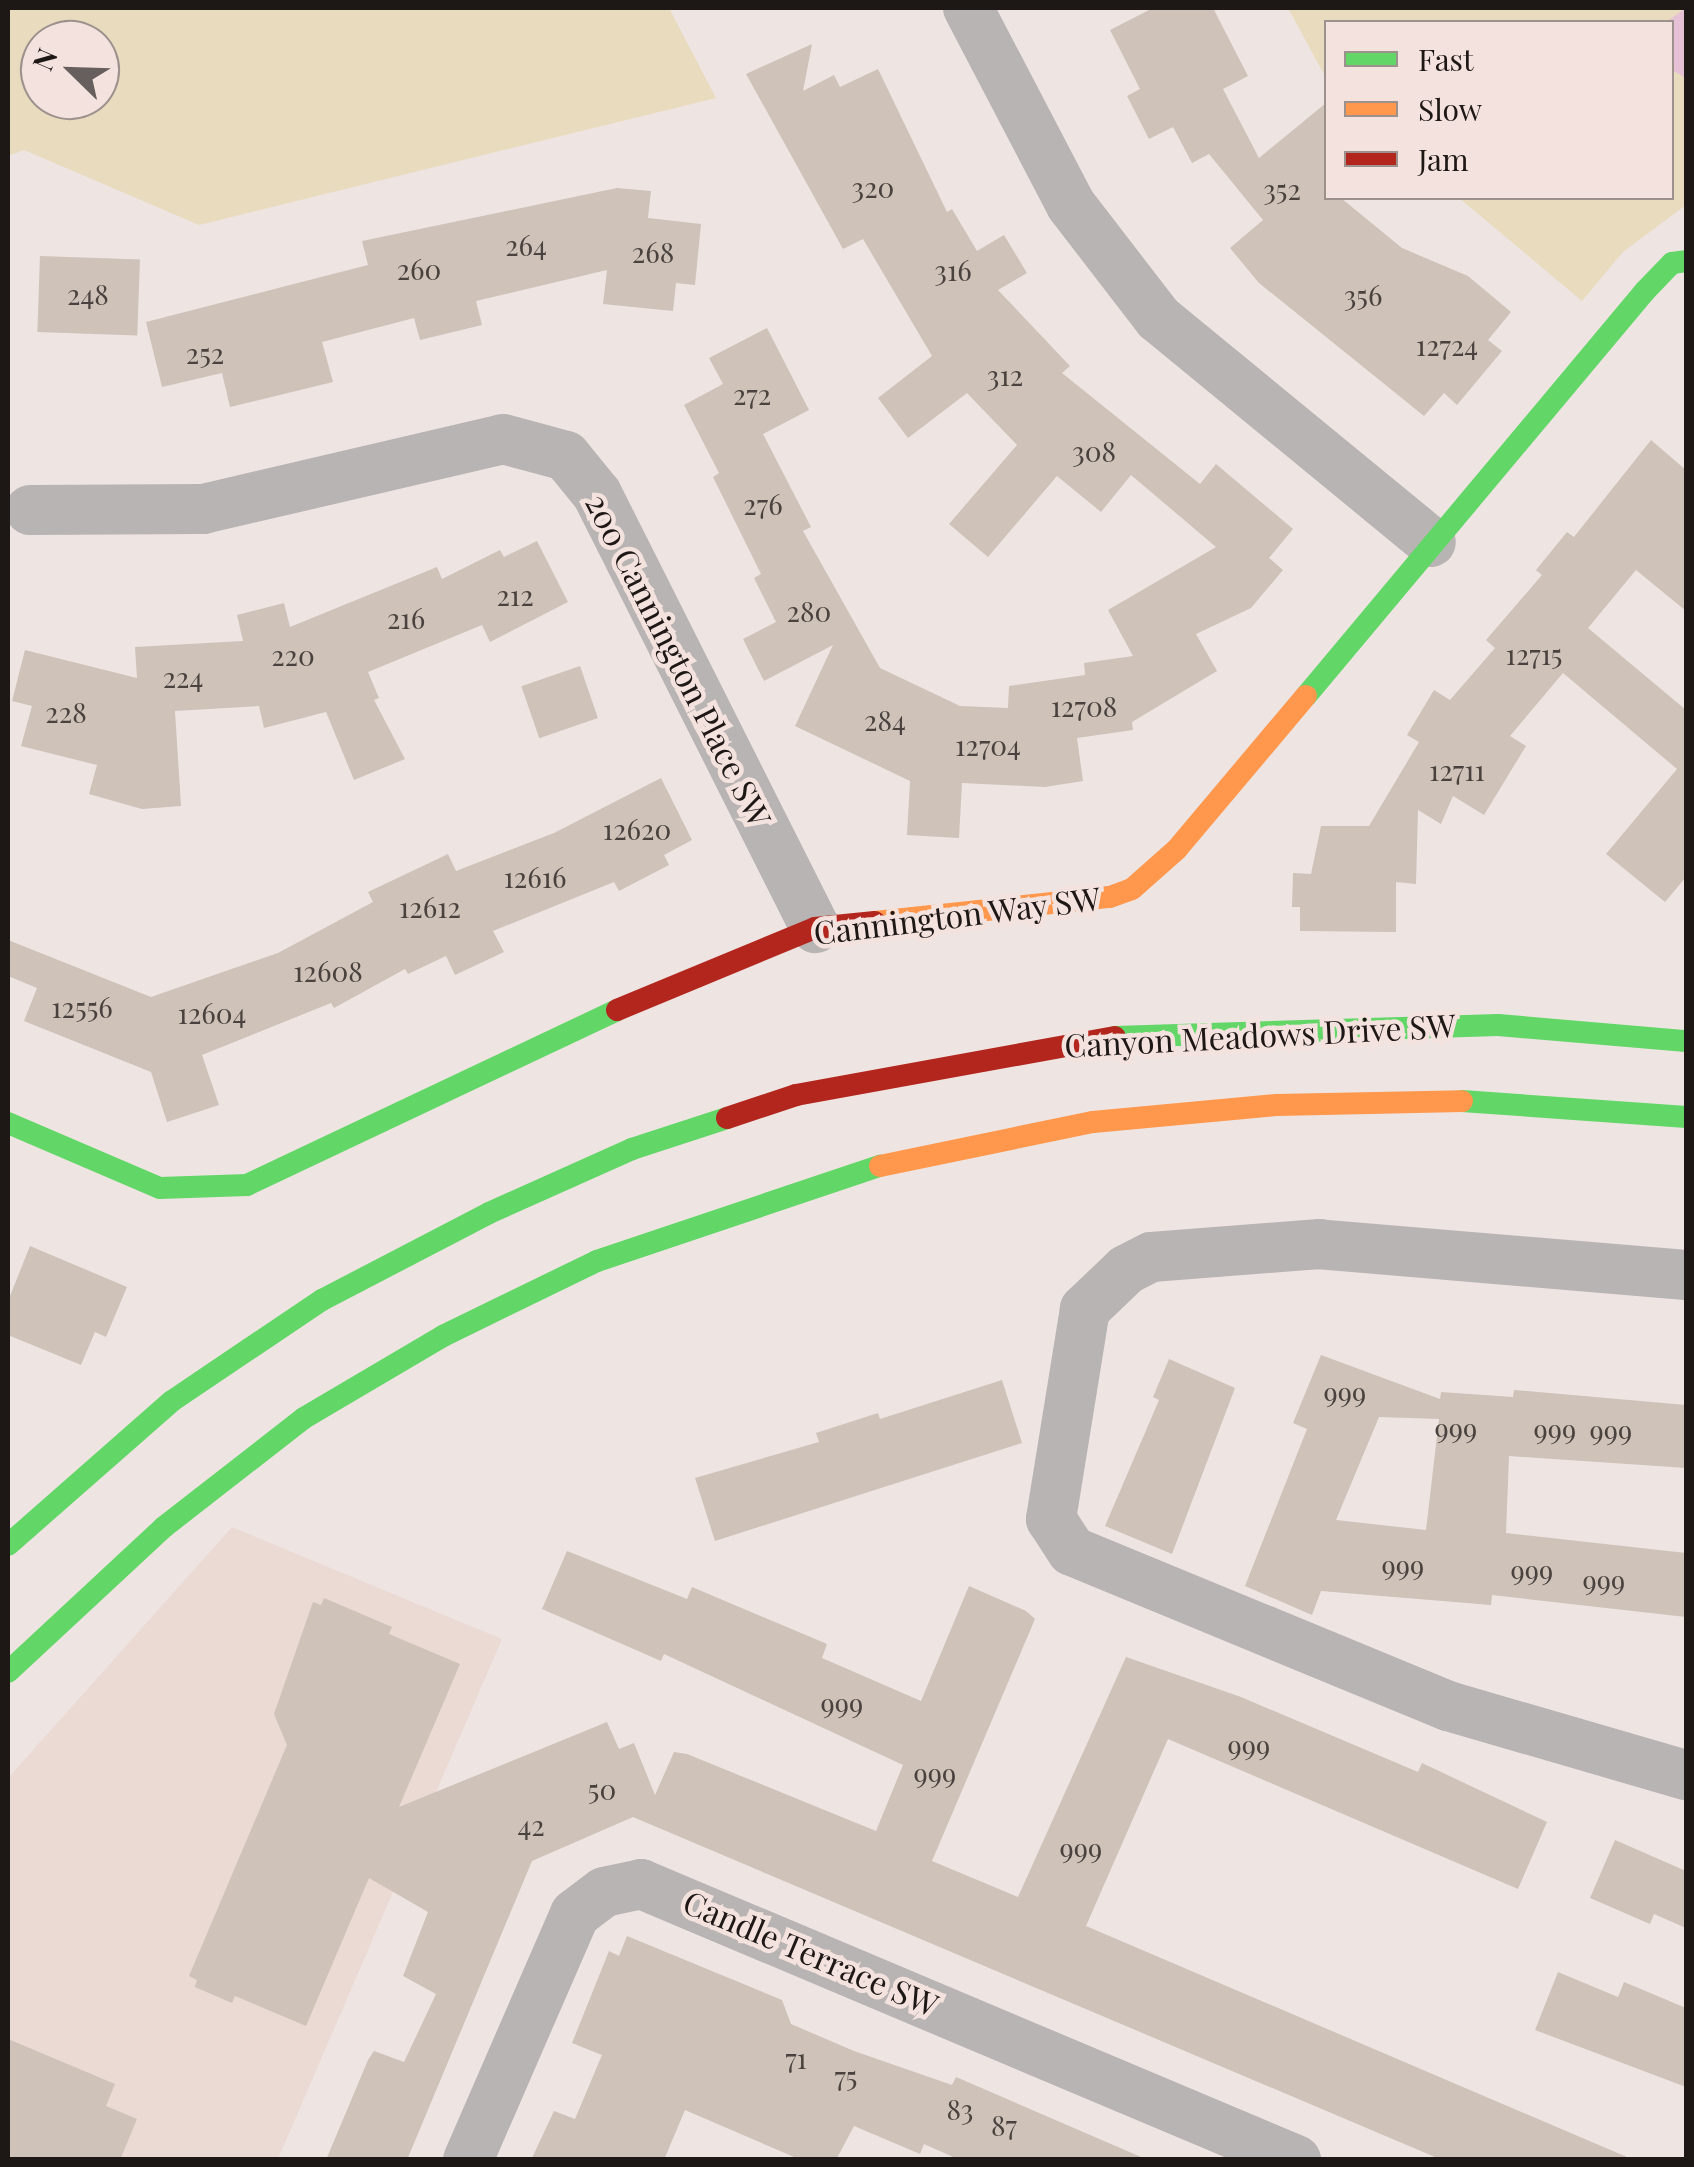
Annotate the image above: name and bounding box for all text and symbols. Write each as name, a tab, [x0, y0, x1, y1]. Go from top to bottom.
north arrow	[20, 20, 120, 120]
legend	[1324, 20, 1674, 200]
text: Fast	[1418, 39, 1474, 79]
text: N	[23, 42, 65, 75]
text: Slow	[1418, 89, 1482, 129]
text: Jam	[1418, 139, 1469, 179]
house number: 320	[852, 170, 894, 204]
house number: 352	[1263, 172, 1301, 206]
house number: 264	[505, 228, 547, 262]
house number: 268	[632, 235, 674, 269]
house number: 260	[397, 252, 441, 286]
house number: 316	[934, 253, 972, 287]
house number: 248	[67, 277, 109, 311]
house number: 356	[1344, 278, 1382, 312]
house number: 12724	[1416, 328, 1478, 362]
house number: 252	[186, 336, 224, 370]
house number: 312	[987, 358, 1023, 392]
house number: 272	[733, 377, 771, 411]
house number: 308	[1072, 434, 1116, 468]
street label: 200 Cannington Place SW	[578, 487, 780, 833]
house number: 276	[743, 487, 783, 521]
house number: 212	[496, 578, 534, 612]
house number: 280	[787, 594, 831, 628]
house number: 216	[387, 601, 425, 635]
house number: 12715	[1506, 637, 1562, 671]
house number: 220	[271, 638, 315, 672]
house number: 224	[163, 660, 203, 694]
house number: 12708	[1051, 689, 1117, 723]
house number: 228	[45, 695, 87, 729]
house number: 284	[864, 703, 906, 737]
house number: 12704	[955, 728, 1021, 762]
house number: 12711	[1429, 753, 1485, 787]
house number: 12620	[603, 812, 671, 846]
house number: 12616	[503, 860, 567, 894]
street label: Cannington Way SW	[810, 878, 1104, 952]
house number: 12612	[399, 890, 461, 924]
house number: 12608	[293, 954, 363, 988]
house number: 12556	[51, 990, 113, 1024]
house number: 12604	[178, 996, 246, 1030]
street label: Canyon Meadows Drive SW	[1063, 1006, 1457, 1064]
house number: 999	[1324, 1375, 1366, 1409]
house number: 999	[1435, 1411, 1477, 1445]
house number: 999	[1534, 1412, 1576, 1446]
house number: 999	[1590, 1413, 1632, 1447]
house number: 999	[1382, 1548, 1424, 1582]
house number: 999	[1511, 1553, 1553, 1587]
house number: 999	[1583, 1563, 1625, 1597]
house number: 999	[821, 1686, 863, 1720]
house number: 999	[1228, 1728, 1270, 1762]
house number: 999	[914, 1756, 956, 1790]
house number: 50	[588, 1772, 616, 1806]
house number: 42	[517, 1808, 545, 1842]
house number: 999	[1060, 1831, 1102, 1865]
street label: Candle Terrace SW	[678, 1882, 944, 2024]
house number: 71	[785, 2041, 807, 2075]
house number: 75	[835, 2059, 857, 2093]
house number: 83	[947, 2092, 973, 2126]
house number: 87	[991, 2108, 1017, 2142]

